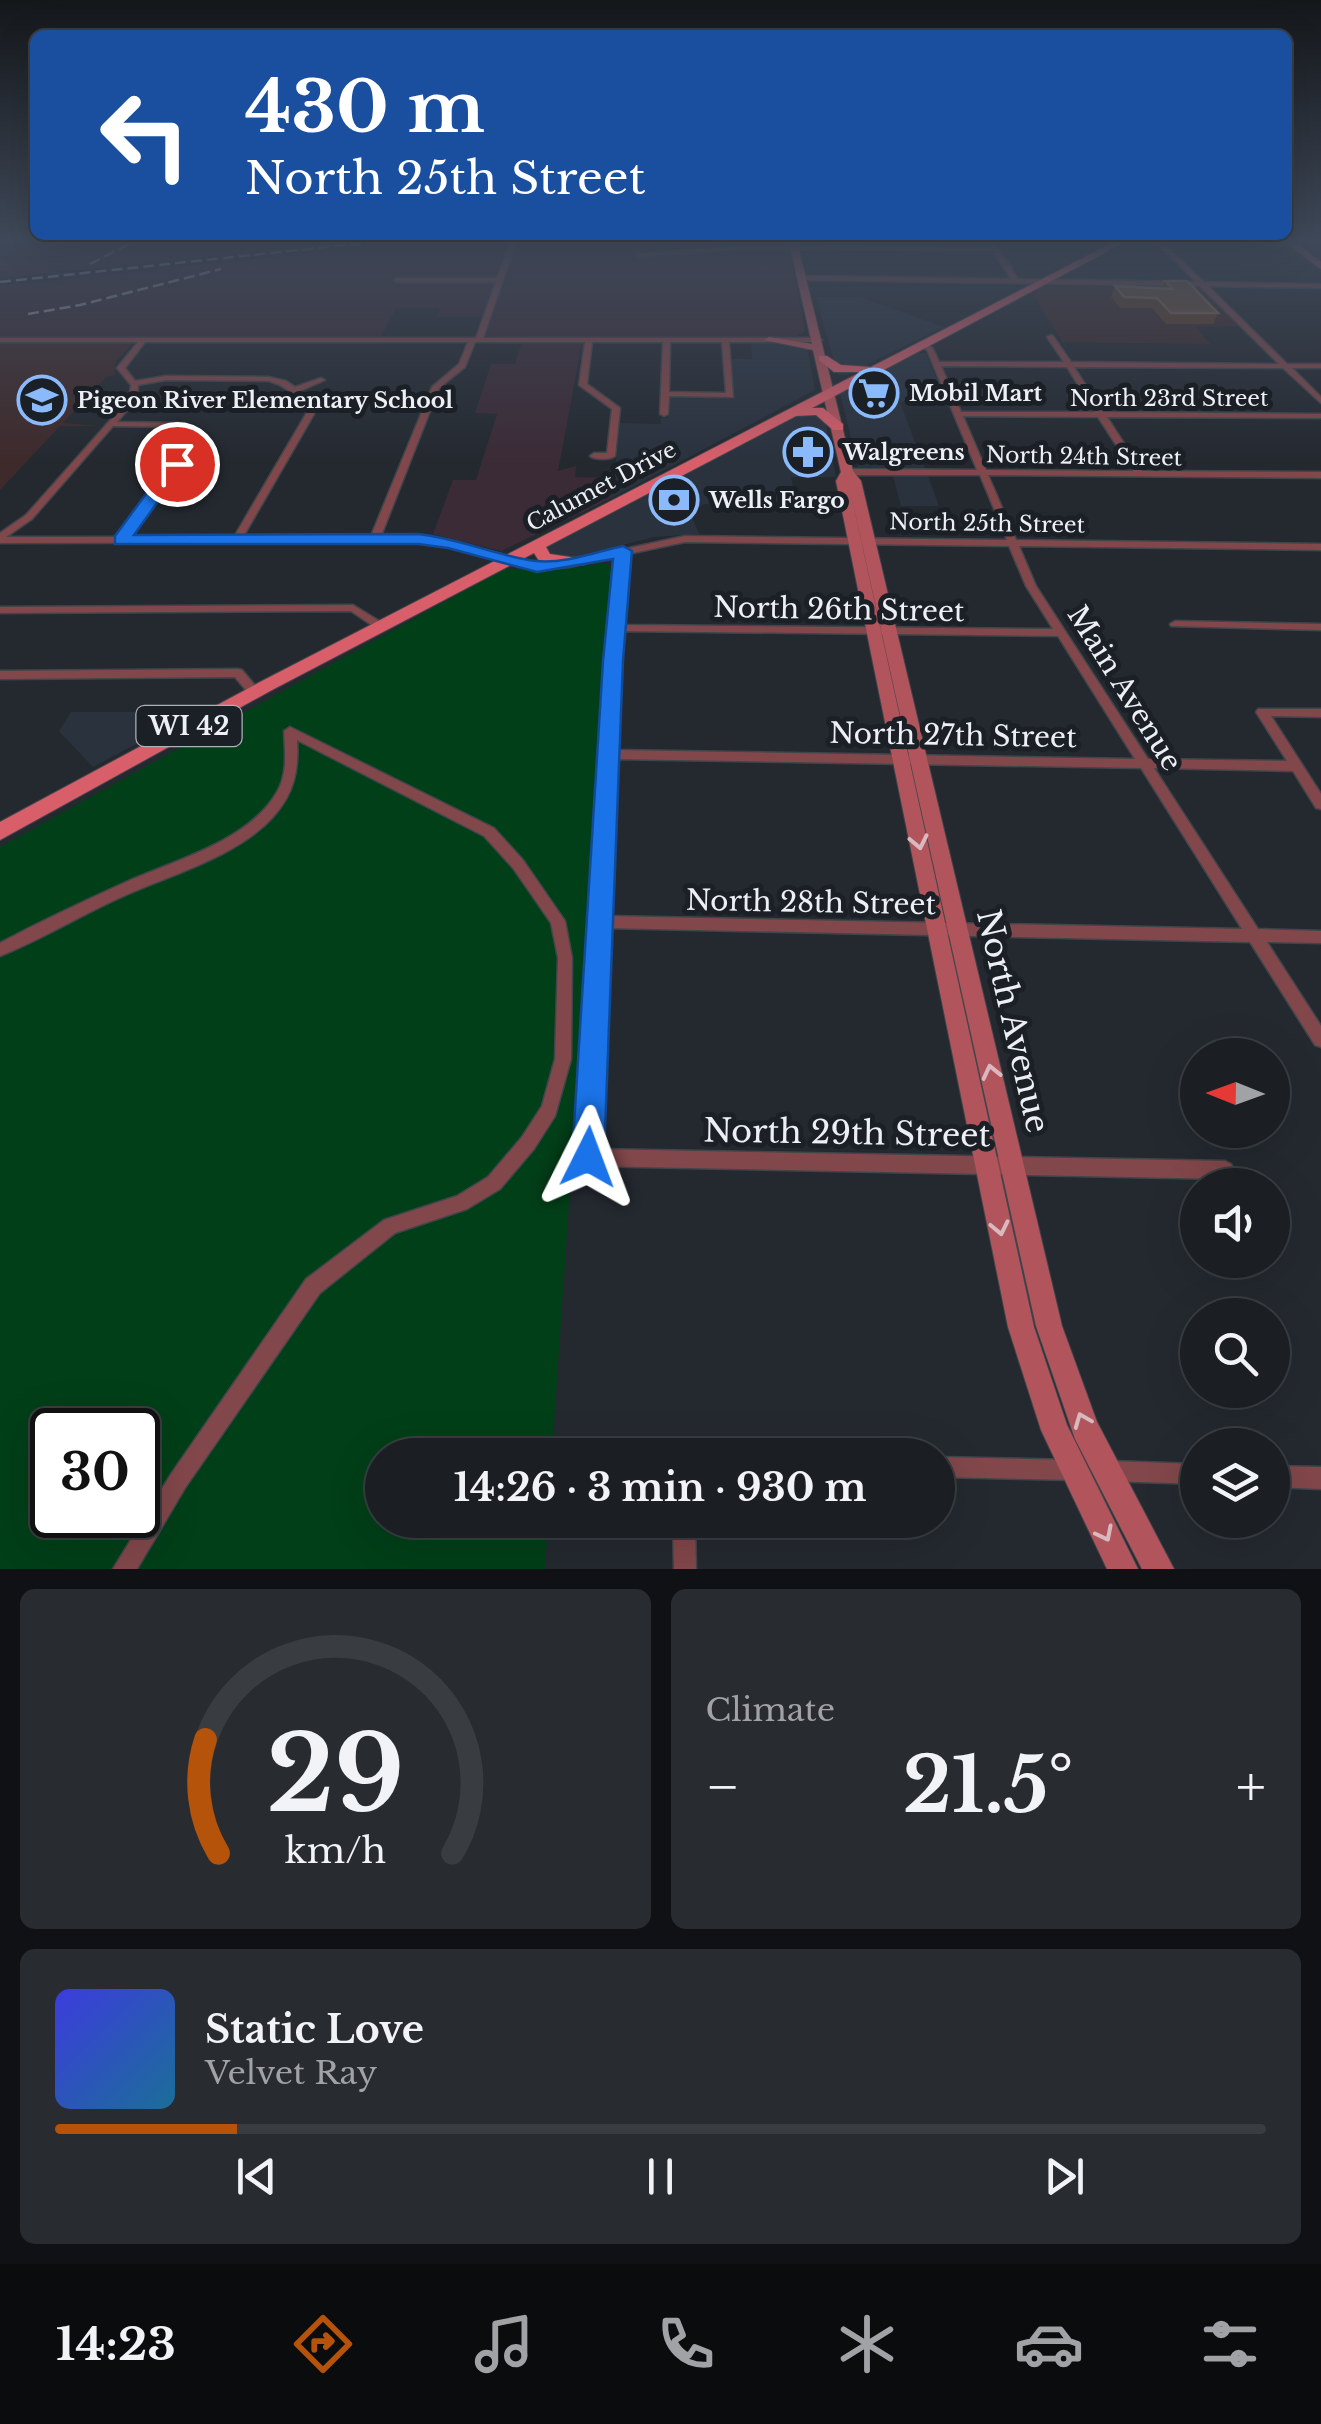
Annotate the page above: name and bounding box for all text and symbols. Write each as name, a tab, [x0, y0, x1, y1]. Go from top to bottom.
text: 430 m	[245, 64, 485, 151]
icon: left	[80, 70, 210, 200]
text: North 25th Street	[245, 150, 646, 206]
supermarket icon: Mobil Mart	[848, 367, 900, 419]
school or university icon: Pigeon River Elementary School	[16, 374, 68, 426]
place label: Mobil Mart	[909, 380, 1042, 407]
street label: North 23rd Street	[1070, 385, 1269, 412]
place label: Pigeon River Elementary School	[77, 387, 453, 414]
pin	[135, 422, 220, 507]
pharmacy icon: Walgreens	[782, 426, 834, 478]
street label: Calumet Drive	[522, 436, 681, 537]
icon: arrive	[150, 437, 205, 492]
place label: Walgreens	[842, 439, 965, 466]
street label: North 24th Street	[986, 441, 1183, 472]
bank icon: Wells Fargo	[648, 474, 700, 526]
place label: Wells Fargo	[708, 487, 845, 514]
street label: North 25th Street	[889, 508, 1086, 539]
street label: North 26th Street	[713, 590, 965, 629]
street label: Main Avenue	[1060, 599, 1189, 777]
road number: WI 42	[136, 706, 242, 746]
street label: North 27th Street	[829, 716, 1077, 755]
one-way arrow	[907, 833, 928, 850]
street label: North 28th Street	[686, 883, 937, 922]
street label: North Avenue	[968, 905, 1058, 1137]
north arrow	[1180, 1038, 1290, 1148]
map controls	[1180, 1038, 1290, 1538]
one-way arrow	[982, 1064, 1003, 1081]
position arrow	[536, 1105, 640, 1209]
street label: North 29th Street	[703, 1110, 991, 1156]
button: sound	[1180, 1168, 1290, 1278]
one-way arrow	[989, 1220, 1010, 1237]
button: search	[1180, 1298, 1290, 1408]
speed limit sign: 30	[30, 1408, 160, 1538]
one-way arrow	[1074, 1412, 1094, 1430]
button: layers	[1180, 1428, 1290, 1538]
text: 14:26 · 3 min · 930 m	[453, 1464, 867, 1511]
one-way arrow	[1093, 1524, 1112, 1542]
text: Climate	[706, 1690, 835, 1730]
text: 29	[266, 1710, 404, 1839]
text: 21.5°	[903, 1739, 1073, 1832]
text: −	[706, 1753, 740, 1821]
text: +	[1236, 1753, 1266, 1821]
text: km/h	[285, 1828, 386, 1873]
text: Static Love	[205, 2006, 424, 2053]
text: Velvet Ray	[205, 2053, 377, 2093]
icon: previous	[229, 2149, 284, 2204]
icon: pause	[633, 2149, 688, 2204]
icon: next	[1037, 2149, 1092, 2204]
icon: directions	[288, 2309, 358, 2379]
icon: music	[469, 2309, 539, 2379]
icon: phone	[651, 2309, 721, 2379]
icon: climate	[832, 2309, 902, 2379]
icon: car	[1014, 2309, 1084, 2379]
icon: filters	[1195, 2309, 1265, 2379]
text: 14:23	[56, 2316, 176, 2372]

